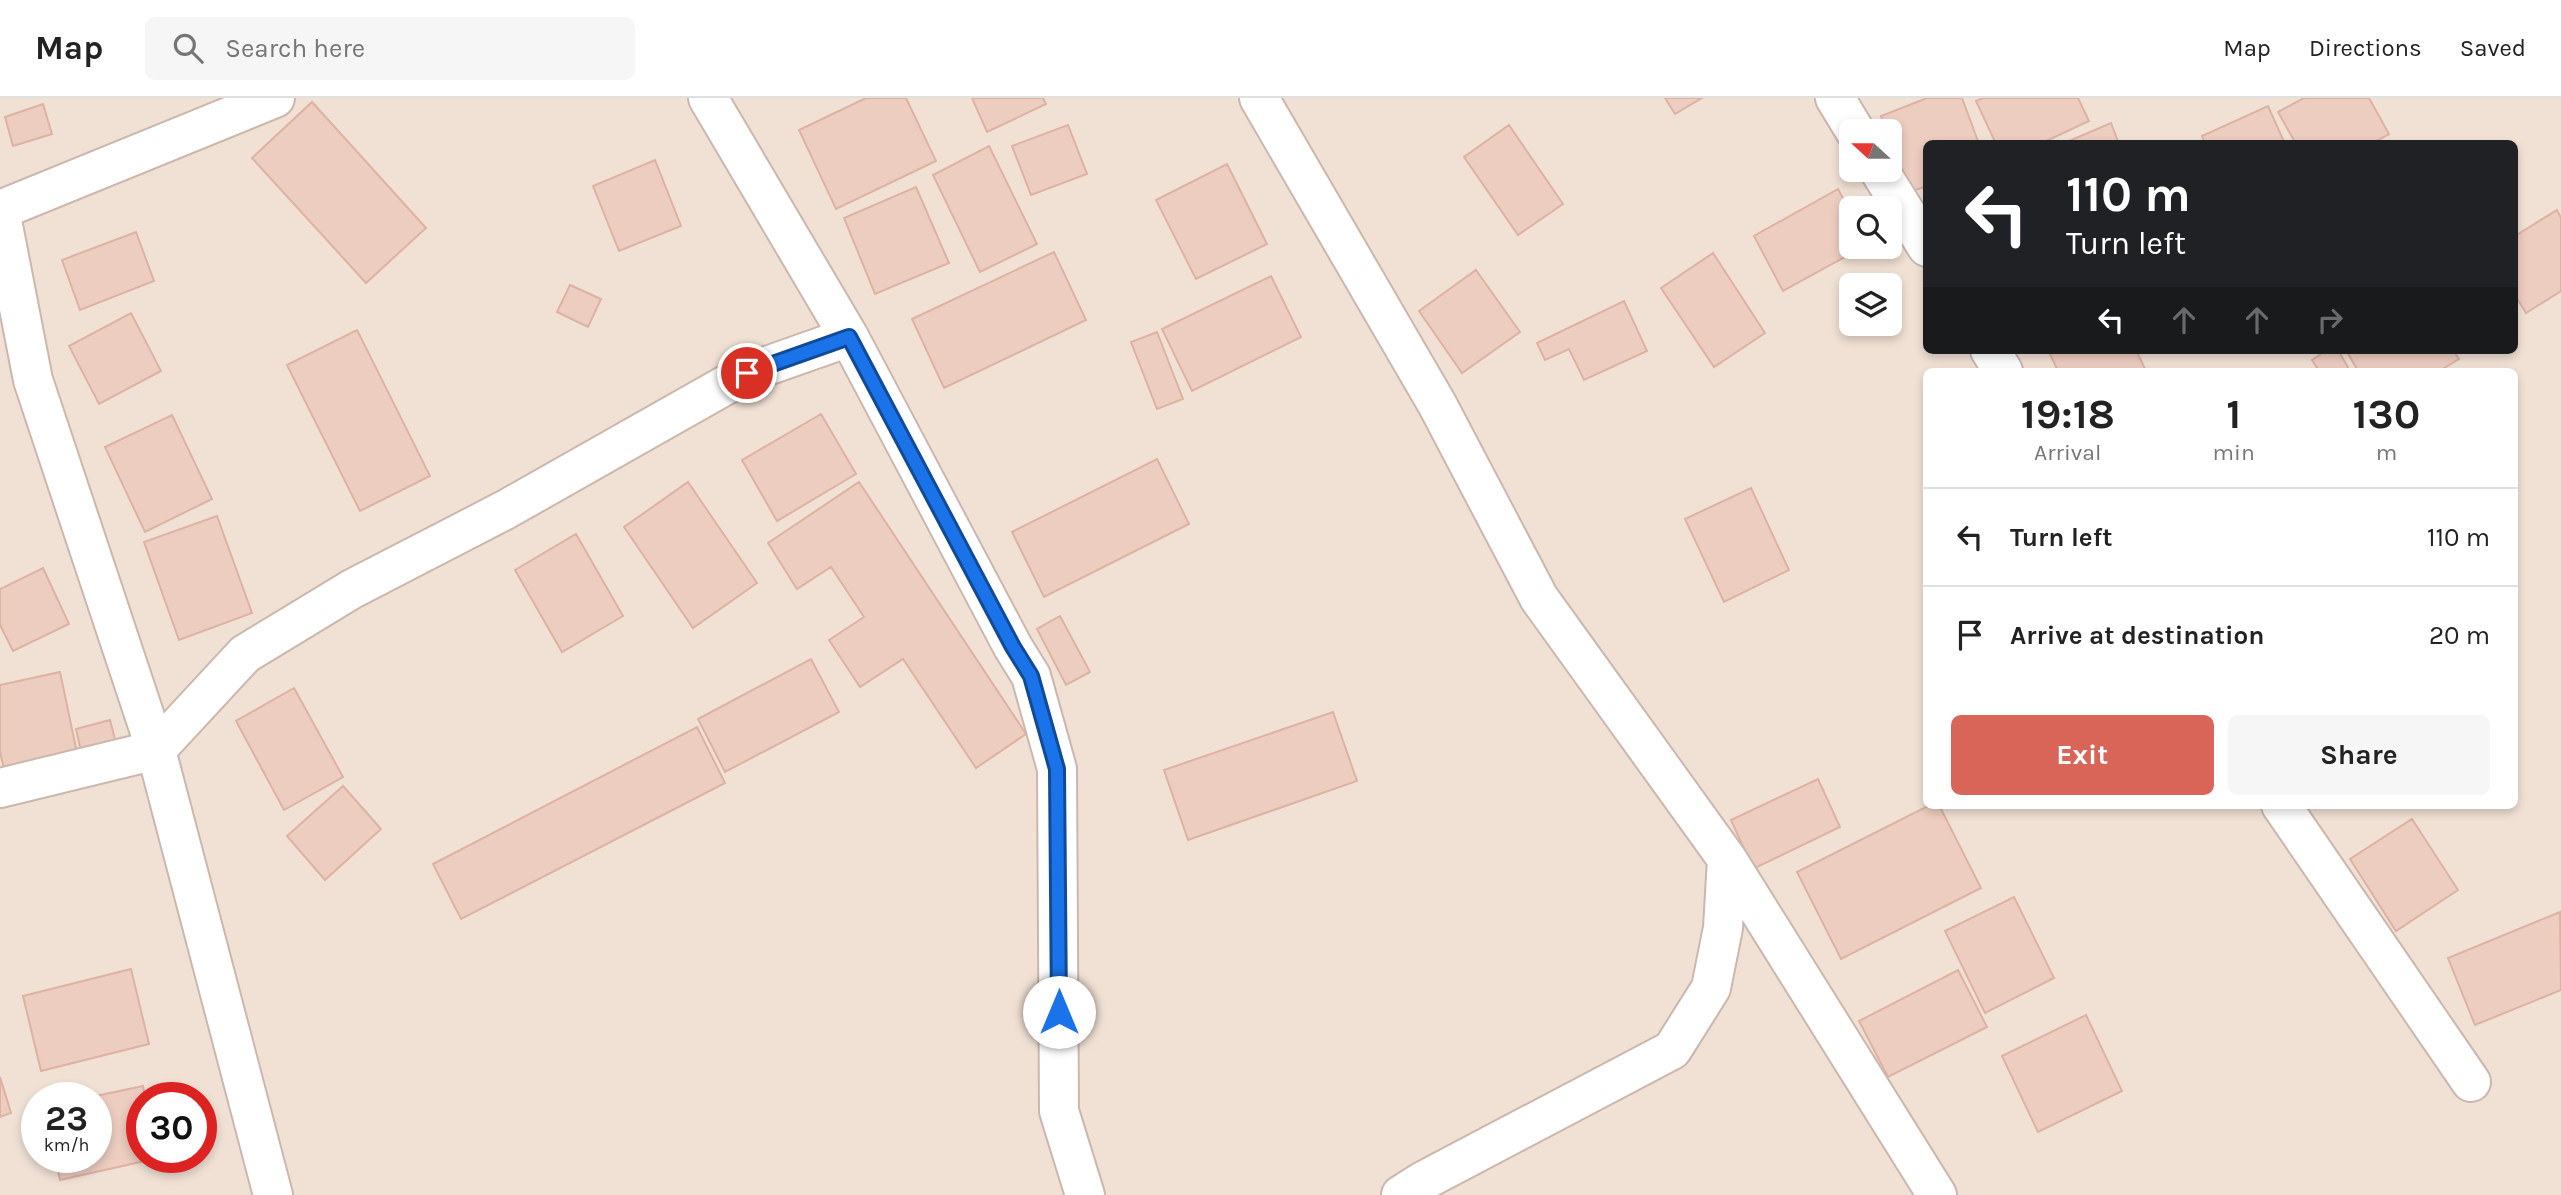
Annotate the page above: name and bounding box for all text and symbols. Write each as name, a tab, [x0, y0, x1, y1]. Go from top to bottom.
search box	[145, 17, 635, 80]
text: Map	[35, 29, 103, 67]
icon: search	[169, 29, 207, 67]
text: Search here	[225, 33, 365, 64]
text: Map	[2223, 34, 2271, 62]
text: Directions	[2309, 34, 2422, 62]
text: Saved	[2460, 34, 2526, 62]
north arrow	[1839, 119, 1902, 182]
map controls	[1839, 119, 1902, 336]
text: 110 m	[2066, 166, 2191, 223]
icon: left	[1951, 168, 2042, 259]
button: search	[1839, 196, 1902, 259]
text: Turn left	[2066, 225, 2186, 262]
button: layers	[1839, 273, 1902, 336]
icon: left	[2092, 301, 2130, 339]
icon: ahead	[2165, 301, 2203, 339]
icon: ahead	[2238, 301, 2276, 339]
icon: right	[2311, 301, 2349, 339]
pin	[717, 343, 777, 403]
icon: arrive	[728, 354, 766, 392]
text: 19:18	[2021, 389, 2115, 439]
text: 1	[2226, 389, 2241, 439]
text: 130	[2353, 389, 2420, 439]
text: Arrival	[2034, 439, 2101, 466]
text: min	[2213, 439, 2255, 466]
text: m	[2376, 439, 2397, 466]
icon: left	[1951, 518, 1989, 556]
text: Turn left	[2010, 522, 2112, 553]
text: 110 m	[2427, 522, 2490, 553]
icon: arrive	[1951, 616, 1989, 654]
text: Arrive at destination	[2010, 620, 2264, 651]
text: 20 m	[2429, 620, 2490, 651]
button: Exit	[1951, 715, 2214, 795]
button: Share	[2228, 715, 2490, 795]
position arrow	[1022, 975, 1096, 1049]
speed limit sign: 30	[126, 1082, 217, 1173]
text: 23	[45, 1098, 88, 1139]
text: km/h	[44, 1134, 89, 1156]

